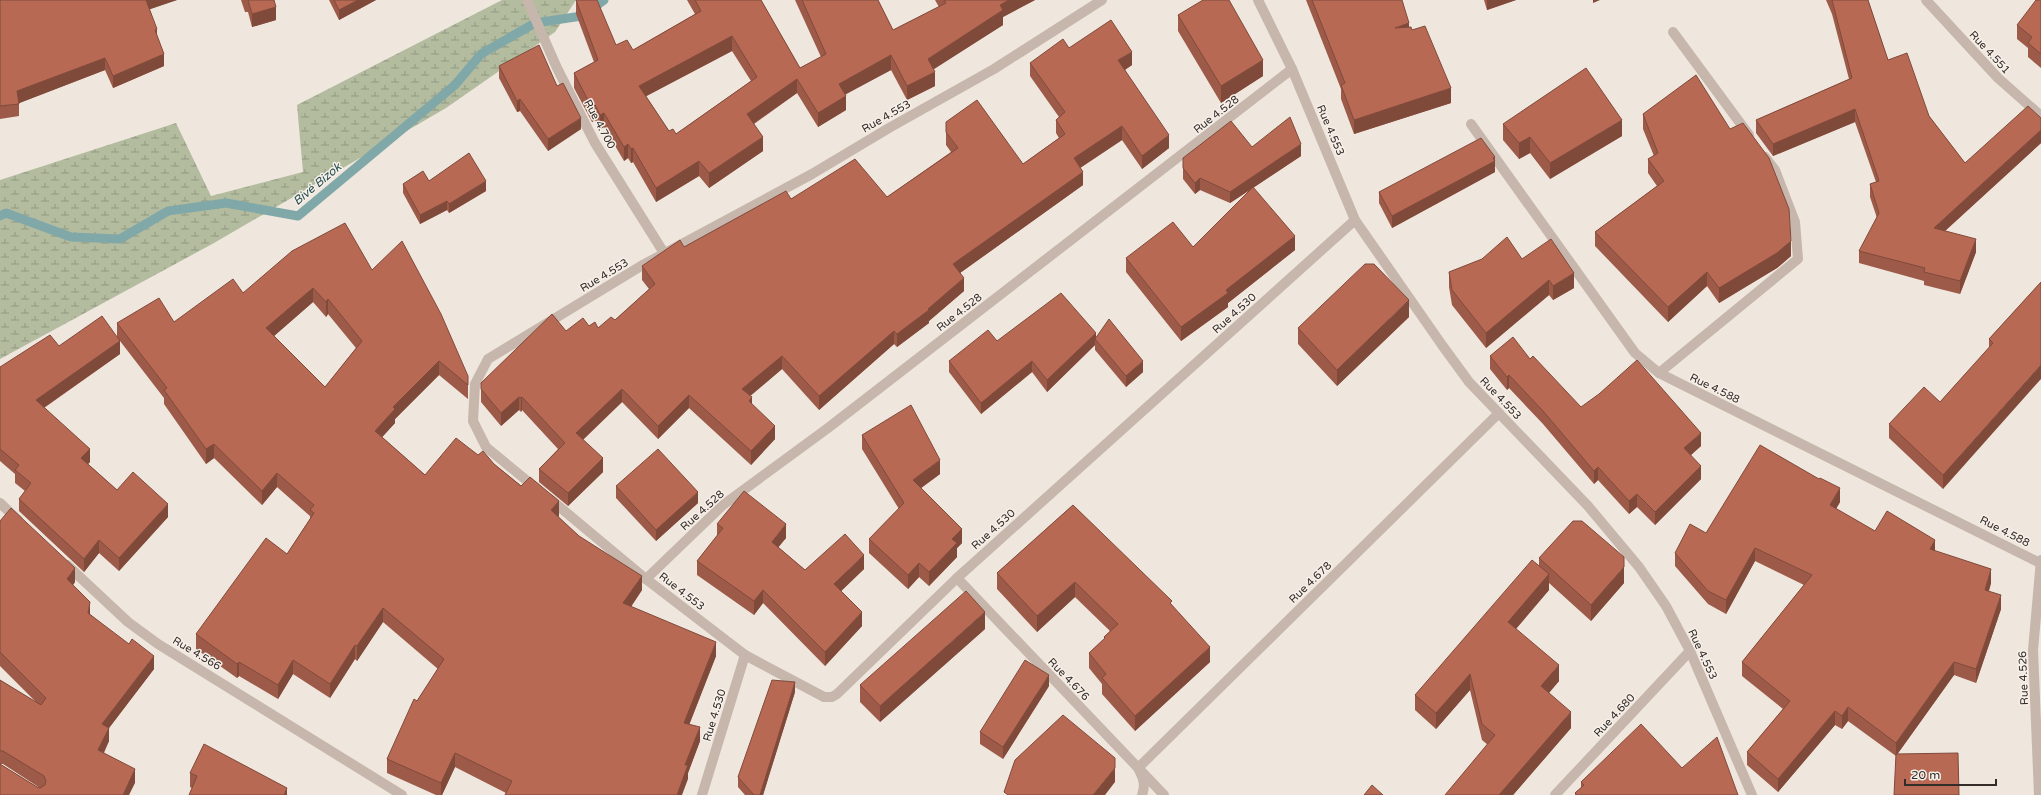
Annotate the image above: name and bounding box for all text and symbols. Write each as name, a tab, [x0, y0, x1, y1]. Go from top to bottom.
street label: Rue 4.551	[1966, 28, 2013, 77]
street label: Rue 4.528	[1191, 93, 1242, 136]
street label: Rue 4.700	[581, 97, 618, 151]
street label: Rue 4.553	[860, 97, 913, 136]
street label: Rue 4.553	[1314, 103, 1347, 158]
water label: Bivé Bizok	[290, 159, 345, 208]
street label: Rue 4.553	[578, 256, 631, 295]
street label: Rue 4.530	[1210, 290, 1259, 336]
street label: Rue 4.528	[934, 291, 985, 334]
street label: Rue 4.588	[1688, 371, 1742, 406]
street label: Rue 4.553	[1477, 374, 1524, 422]
street label: Rue 4.528	[678, 487, 727, 533]
street label: Rue 4.530	[969, 506, 1018, 552]
street label: Rue 4.588	[1978, 513, 2032, 550]
street label: Rue 4.678	[1286, 559, 1334, 606]
street label: Rue 4.553	[656, 570, 707, 613]
street label: Rue 4.553	[1685, 627, 1720, 682]
street label: Rue 4.566	[170, 634, 223, 673]
street label: Rue 4.526	[2016, 651, 2031, 705]
street label: Rue 4.676	[1045, 655, 1092, 703]
street label: Rue 4.530	[700, 687, 729, 743]
street label: Rue 4.680	[1591, 691, 1638, 740]
scale bar	[1905, 761, 1996, 787]
text: 20 m	[1911, 768, 1940, 782]

